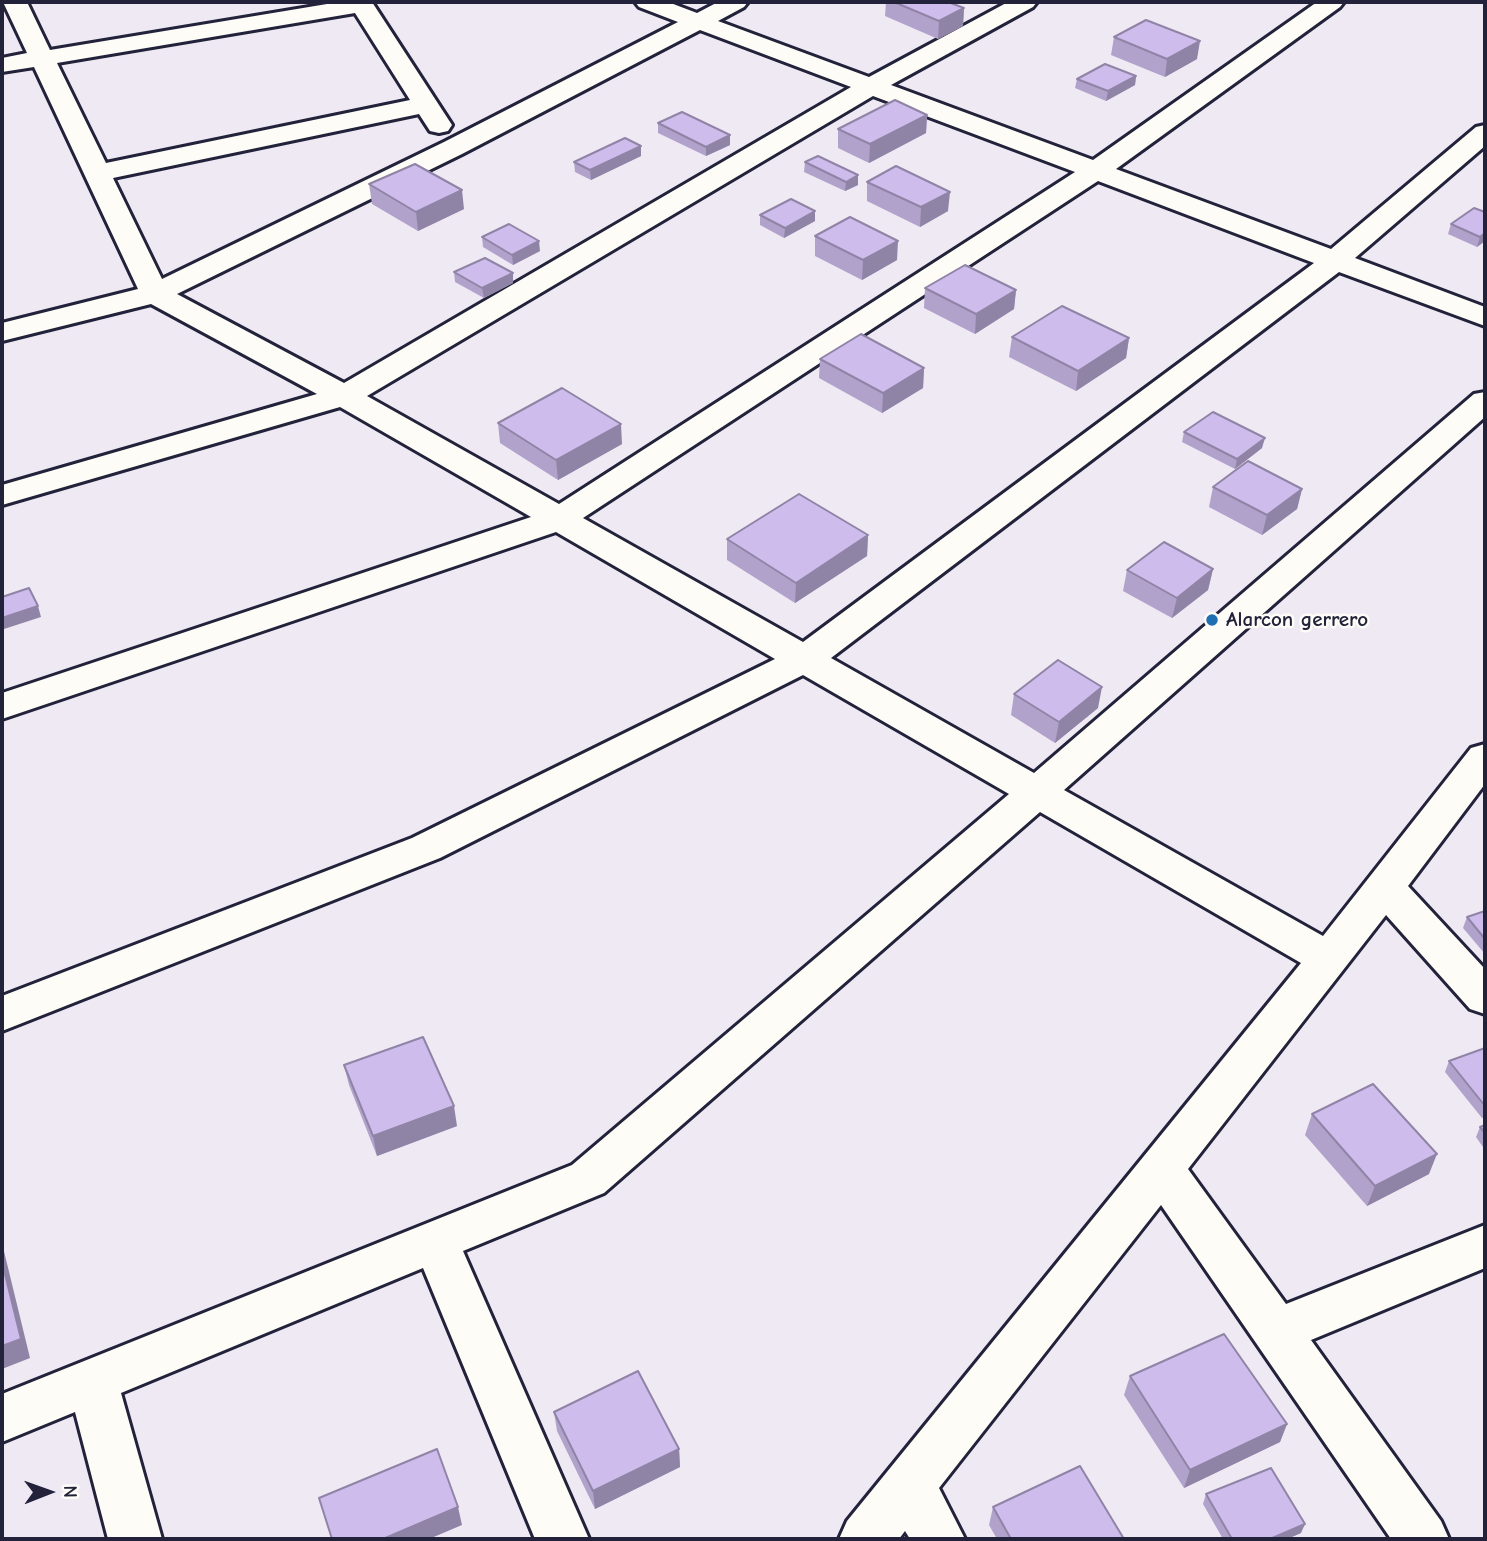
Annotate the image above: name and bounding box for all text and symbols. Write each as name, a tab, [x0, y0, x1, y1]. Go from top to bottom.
place label: Alarcon gerrero	[1226, 607, 1368, 633]
marker: Alarcon gerrero	[1204, 612, 1220, 628]
north arrow	[14, 1457, 84, 1527]
text: N	[59, 1485, 81, 1498]

